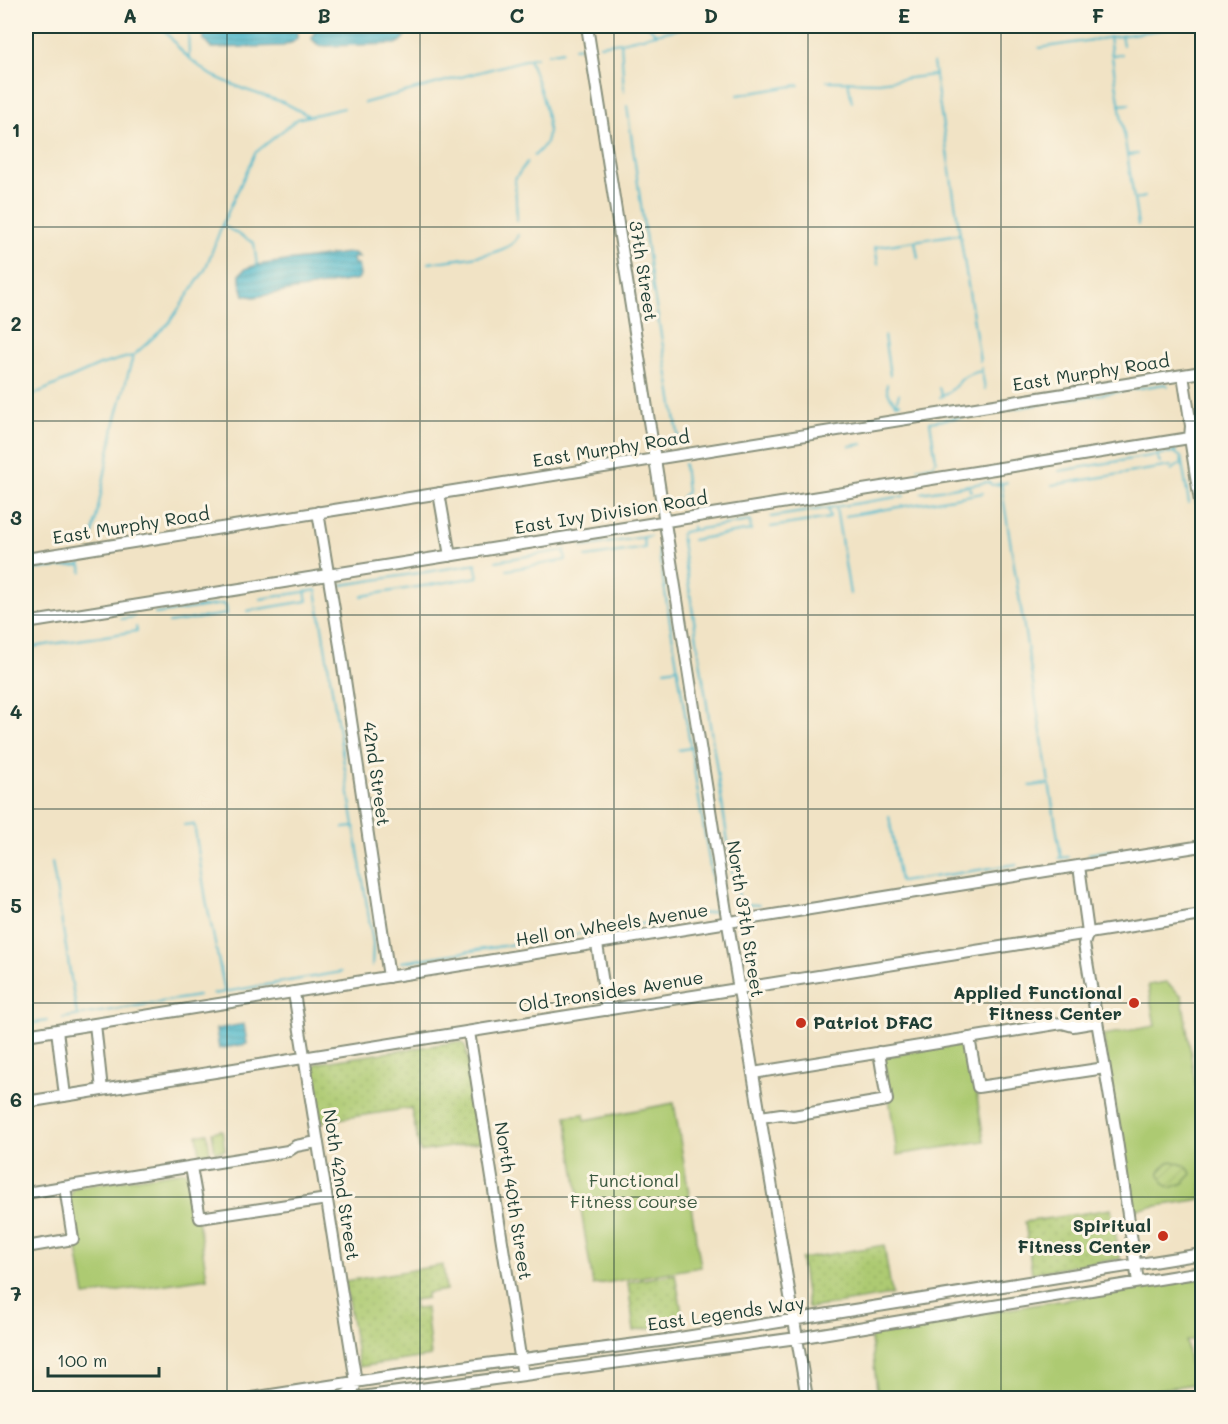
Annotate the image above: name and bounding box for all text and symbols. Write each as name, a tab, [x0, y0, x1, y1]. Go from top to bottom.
text: A	[123, 2, 137, 28]
text: B	[317, 2, 331, 28]
text: C	[510, 2, 525, 28]
text: D	[704, 2, 718, 28]
text: E	[898, 2, 910, 28]
text: F	[1092, 2, 1105, 28]
text: 1	[12, 116, 20, 142]
street label: 37th Street	[624, 219, 664, 323]
text: 2	[10, 310, 22, 336]
street label: East Murphy Road	[1011, 348, 1171, 396]
street label: East Murphy Road	[531, 424, 691, 472]
street label: East Ivy Division Road	[513, 485, 709, 539]
street label: East Murphy Road	[51, 501, 211, 549]
text: 3	[10, 504, 22, 530]
text: 4	[10, 698, 23, 724]
street label: 42nd Street	[358, 720, 396, 828]
street label: North 37th Street	[722, 839, 770, 999]
text: 5	[10, 892, 22, 918]
street label: Hell on Wheels Avenue	[514, 897, 710, 951]
street label: Old Ironsides Avenue	[517, 965, 705, 1017]
place label: Applied Functional Fitness Center	[953, 980, 1122, 1025]
marker: Applied Functional Fitness Center	[1127, 996, 1141, 1010]
place label: Patriot DFAC	[813, 1010, 933, 1034]
marker: Patriot DFAC	[794, 1016, 808, 1030]
text: 6	[10, 1086, 22, 1112]
street label: Noth 42nd Street	[318, 1107, 366, 1262]
street label: North 40th Street	[490, 1120, 538, 1282]
park label: Functional Fitness course	[570, 1168, 698, 1213]
place label: Spiritual Fitness Center	[1017, 1213, 1151, 1258]
marker: Spiritual Fitness Center	[1156, 1229, 1170, 1243]
text: 7	[10, 1280, 22, 1306]
street label: East Legends Way	[646, 1290, 806, 1336]
scale bar	[48, 1340, 159, 1378]
text: 100 m	[57, 1348, 107, 1372]

